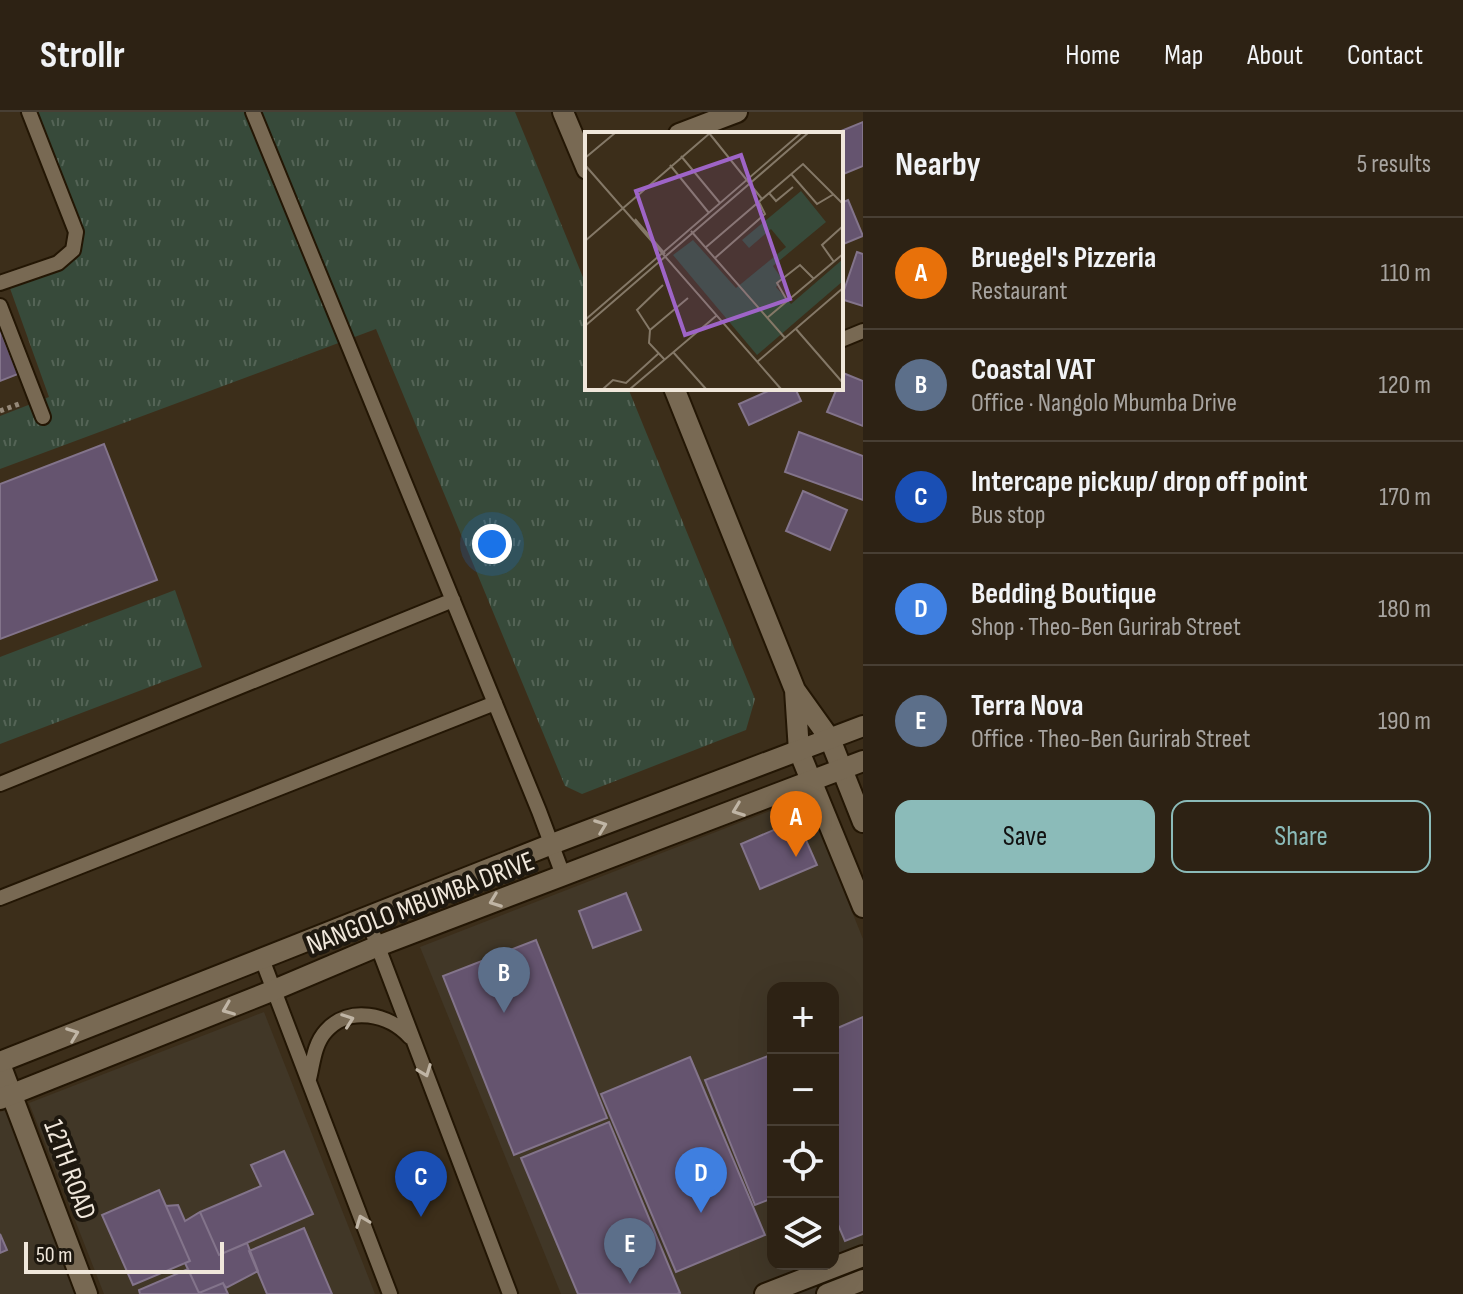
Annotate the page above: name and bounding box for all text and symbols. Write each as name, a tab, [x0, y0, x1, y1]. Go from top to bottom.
text: Strollr	[40, 33, 125, 78]
text: Home	[1065, 39, 1120, 72]
text: Map	[1164, 39, 1203, 72]
text: About	[1247, 39, 1303, 72]
text: Contact	[1347, 39, 1423, 72]
inset map	[585, 132, 843, 390]
text: Nearby	[895, 144, 981, 185]
text: 5 results	[1357, 149, 1431, 180]
text: Bruegel's Pizzeria	[971, 240, 1156, 276]
text: A	[915, 258, 927, 289]
text: 110 m	[1380, 258, 1431, 289]
text: Restaurant	[971, 276, 1067, 307]
text: Coastal VAT	[971, 352, 1096, 388]
text: B	[915, 370, 927, 401]
text: 120 m	[1378, 370, 1431, 401]
text: Office · Nangolo Mbumba Drive	[971, 388, 1237, 419]
text: Intercape pickup/ drop off point	[971, 464, 1308, 500]
text: C	[914, 482, 928, 513]
text: 170 m	[1379, 482, 1431, 513]
text: Bus stop	[971, 500, 1046, 531]
your location	[472, 524, 512, 564]
text: Bedding Boutique	[971, 576, 1156, 612]
text: D	[914, 594, 928, 625]
text: 180 m	[1378, 594, 1431, 625]
text: Shop · Theo-Ben Gurirab Street	[971, 612, 1241, 643]
text: Terra Nova	[971, 688, 1083, 724]
text: E	[915, 706, 927, 737]
text: 190 m	[1378, 706, 1431, 737]
text: Office · Theo-Ben Gurirab Street	[971, 724, 1250, 755]
pin: A	[770, 791, 822, 857]
one-way arrow	[732, 800, 746, 817]
button: Save	[895, 800, 1155, 873]
button: Share	[1171, 800, 1431, 873]
one-way arrow	[593, 819, 607, 836]
street label: NANGOLO MBUMBA DRIVE	[302, 845, 539, 962]
one-way arrow	[489, 891, 503, 908]
pin: B	[478, 947, 530, 1013]
map controls	[767, 982, 839, 1270]
button: +	[767, 982, 839, 1054]
one-way arrow	[222, 999, 236, 1016]
one-way arrow	[340, 1014, 354, 1030]
one-way arrow	[65, 1027, 79, 1043]
button: −	[767, 1054, 839, 1126]
one-way arrow	[415, 1063, 432, 1077]
street label: 12TH ROAD	[36, 1115, 103, 1224]
button: locate	[767, 1126, 839, 1198]
pin: D	[675, 1147, 727, 1213]
pin: C	[395, 1151, 447, 1217]
button: layers	[767, 1198, 839, 1270]
one-way arrow	[355, 1215, 372, 1229]
pin: E	[604, 1218, 656, 1284]
scale bar	[24, 1238, 224, 1274]
text: 50 m	[36, 1242, 72, 1269]

